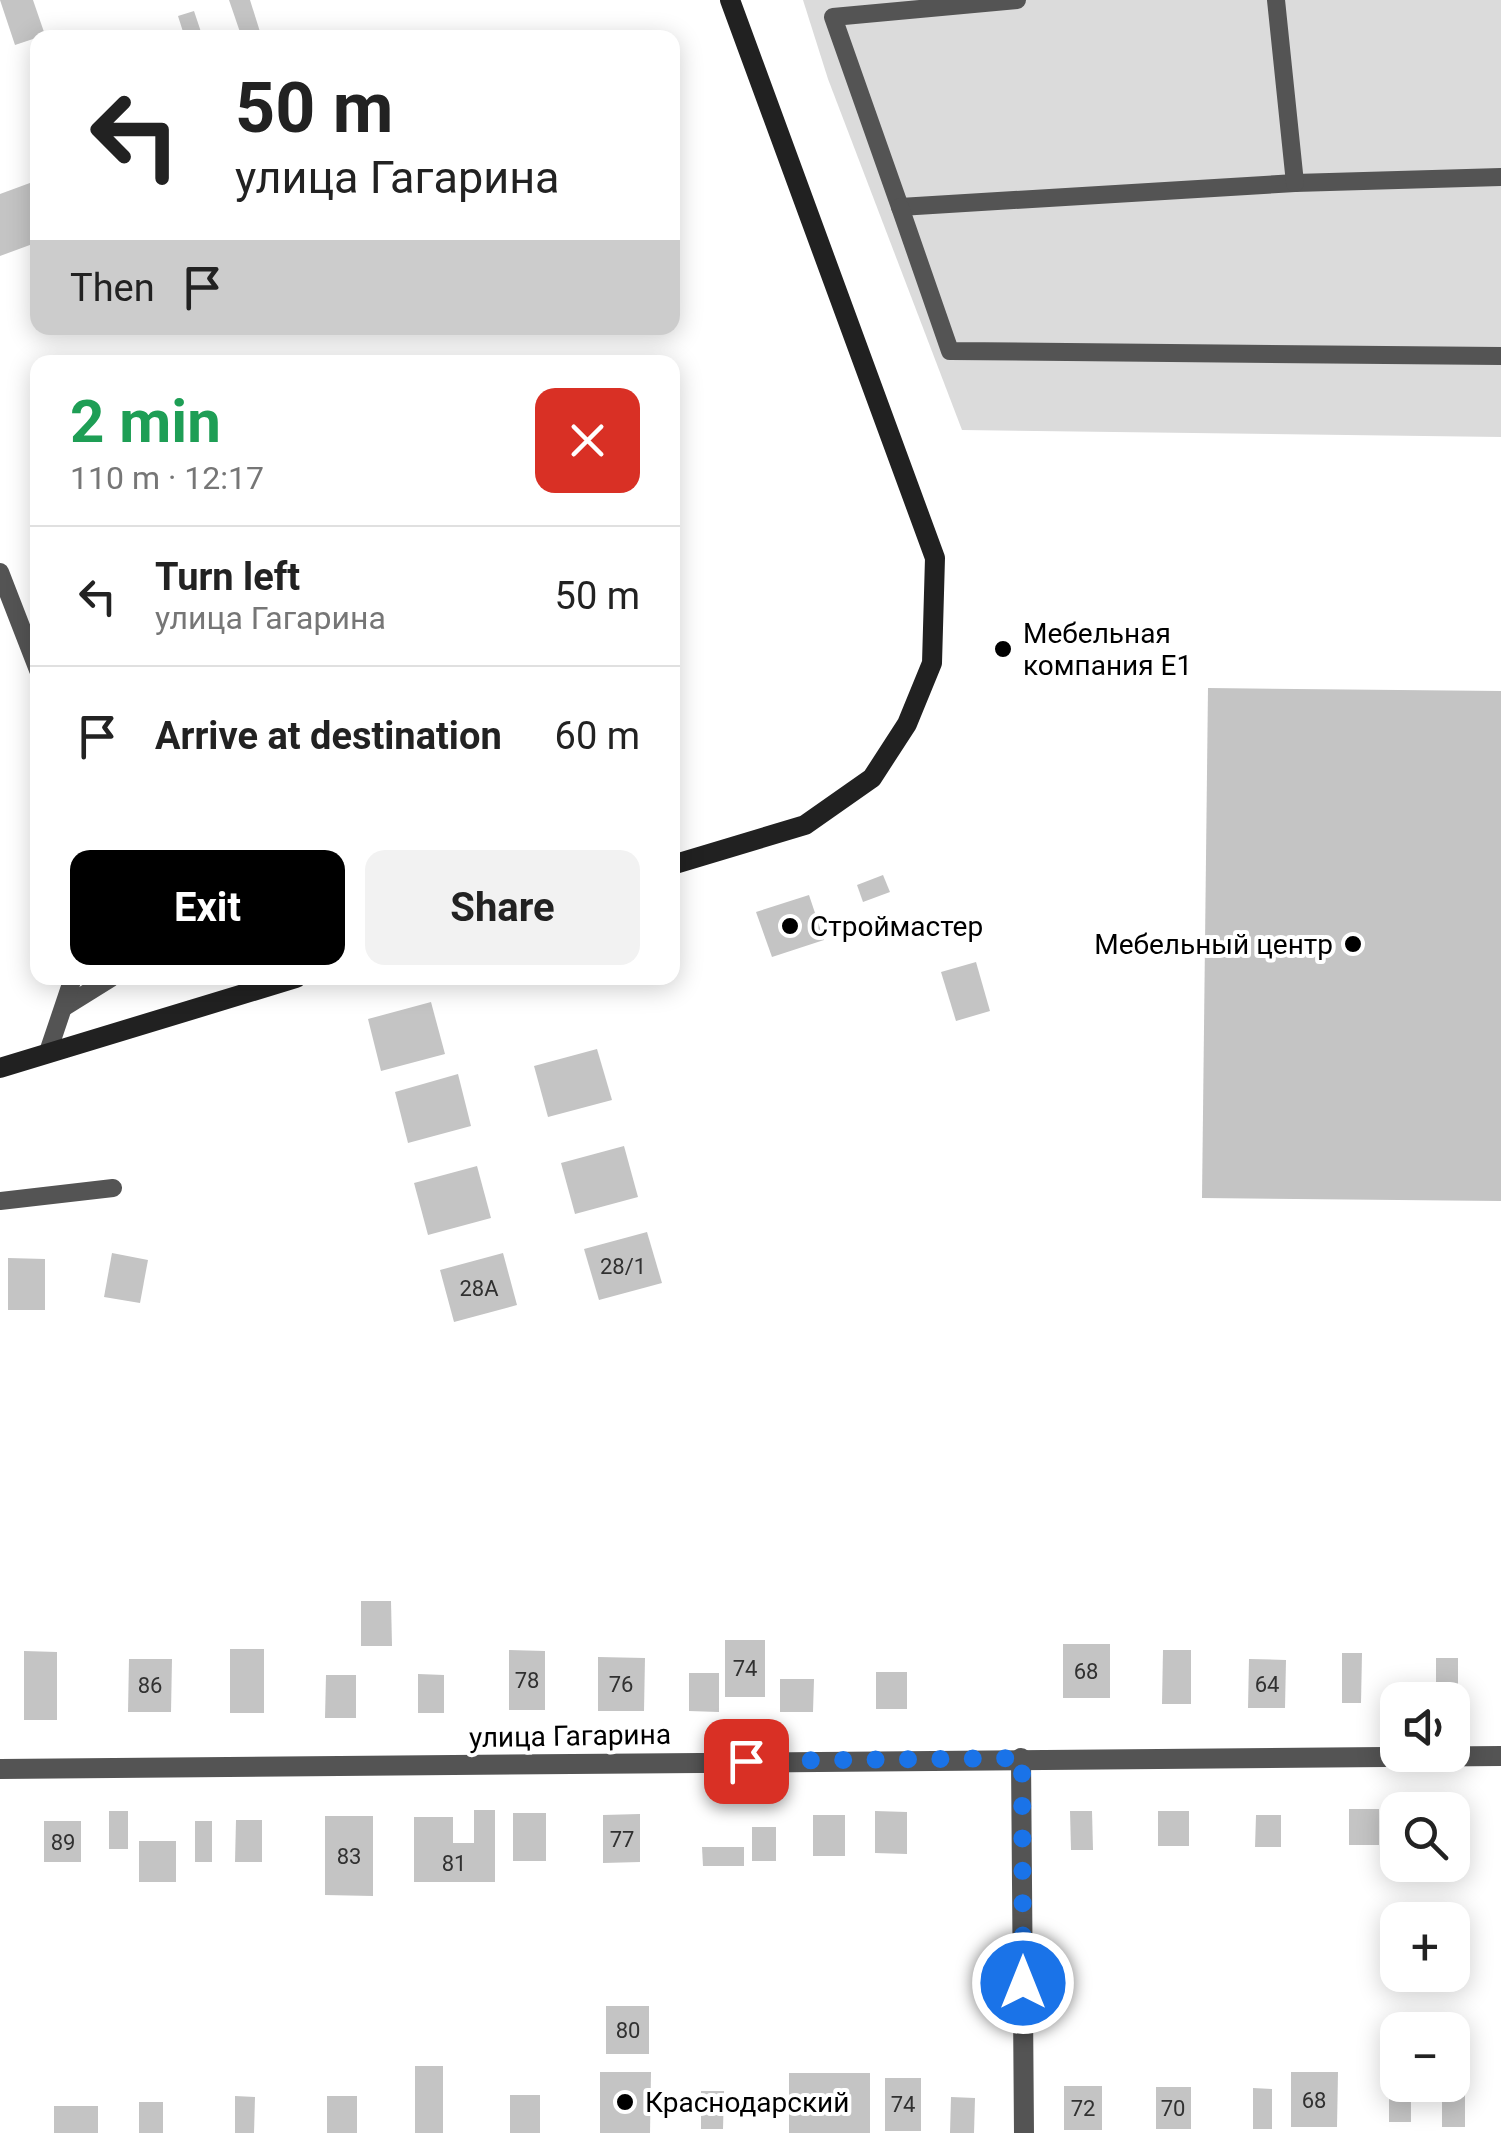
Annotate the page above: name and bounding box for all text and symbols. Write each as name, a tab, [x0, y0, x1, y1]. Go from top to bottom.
text: 50 m	[235, 67, 393, 149]
icon: left	[70, 70, 200, 200]
text: улица Гагарина	[235, 151, 560, 204]
icon: arrive	[175, 260, 230, 315]
text: Then	[70, 266, 155, 310]
text: 2 min	[70, 386, 221, 457]
button: close	[535, 388, 640, 493]
text: 110 m · 12:17	[70, 459, 264, 497]
text: Turn left	[155, 555, 300, 599]
icon: left	[70, 569, 125, 624]
text: 50 m	[555, 574, 640, 618]
text: улица Гагарина	[155, 599, 386, 637]
place label: Мебельная компания Е1	[1023, 617, 1192, 682]
marker: Мебельная компания Е1	[992, 638, 1014, 660]
icon: arrive	[70, 709, 125, 764]
text: Arrive at destination	[155, 714, 502, 758]
text: 60 m	[555, 714, 640, 758]
button: Exit	[70, 850, 345, 965]
button: Share	[365, 850, 640, 965]
place label: Строймастер	[810, 910, 983, 943]
marker: Строймастер	[779, 915, 801, 937]
place label: Мебельный центр	[1094, 928, 1333, 961]
marker: Мебельный центр	[1342, 933, 1364, 955]
house number: 28/1	[600, 1254, 646, 1279]
house number: 28А	[459, 1276, 499, 1301]
house number: 74	[733, 1656, 757, 1681]
house number: 68	[1074, 1659, 1098, 1684]
house number: 78	[515, 1668, 539, 1693]
house number: 76	[609, 1672, 633, 1697]
house number: 64	[1255, 1672, 1279, 1697]
house number: 86	[138, 1673, 162, 1698]
map controls	[1380, 1682, 1470, 2102]
button: sound	[1380, 1682, 1470, 1772]
street label: улица Гагарина	[469, 1718, 671, 1754]
pin	[704, 1719, 789, 1804]
icon: arrive	[719, 1734, 774, 1789]
button: search	[1380, 1792, 1470, 1882]
house number: 77	[610, 1827, 634, 1852]
house number: 89	[51, 1830, 75, 1855]
house number: 83	[337, 1844, 361, 1869]
house number: 81	[442, 1851, 466, 1876]
button: +	[1380, 1902, 1470, 1992]
position arrow	[971, 1931, 1075, 2035]
button: −	[1380, 2012, 1470, 2102]
house number: 80	[616, 2018, 640, 2043]
place label: Краснодарский	[645, 2086, 849, 2119]
house number: 68	[1302, 2088, 1326, 2113]
marker: Краснодарский	[614, 2091, 636, 2113]
house number: 74	[891, 2092, 915, 2117]
house number: 72	[1071, 2096, 1095, 2121]
house number: 70	[1161, 2096, 1185, 2121]

